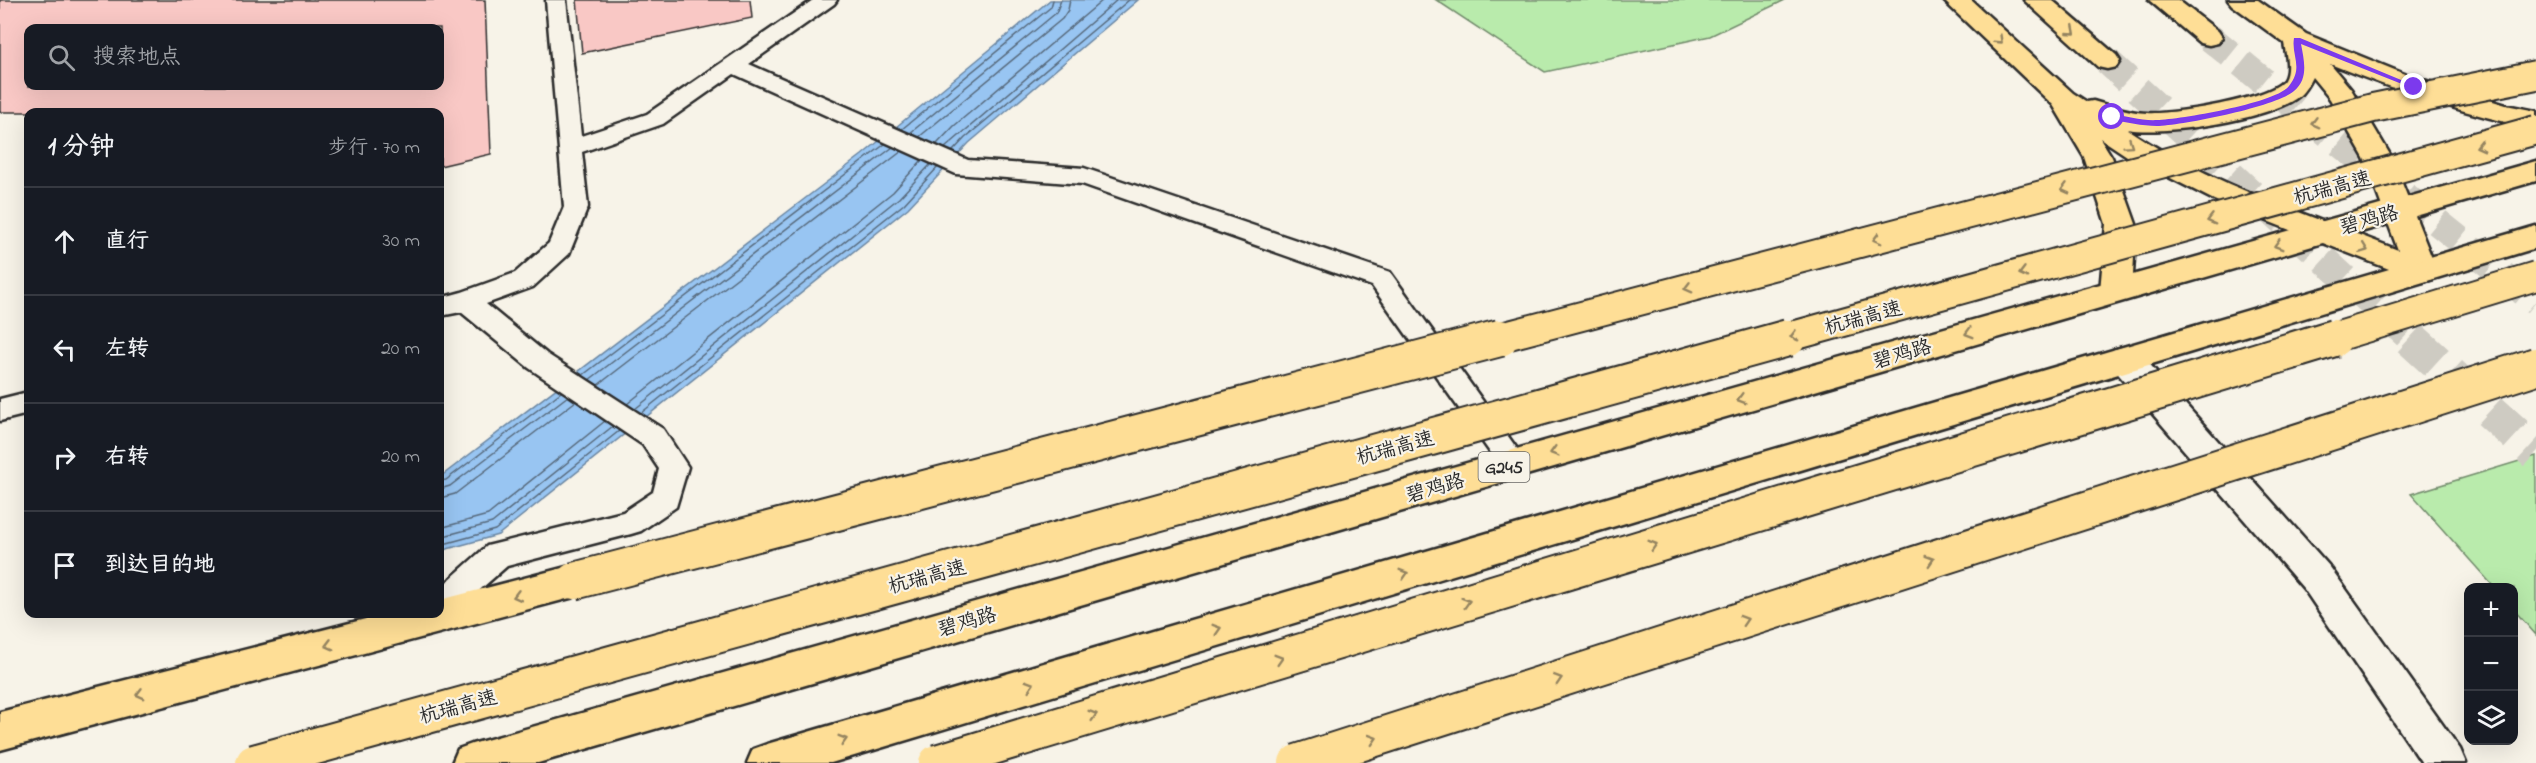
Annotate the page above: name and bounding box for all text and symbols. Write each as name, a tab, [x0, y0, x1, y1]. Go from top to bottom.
one-way arrow	[2066, 23, 2077, 34]
search box	[24, 24, 444, 90]
one-way arrow	[1992, 33, 2003, 44]
icon: search	[45, 41, 78, 74]
text: 搜索地点	[93, 42, 181, 74]
route end	[2400, 73, 2426, 99]
route start	[2098, 103, 2124, 129]
one-way arrow	[2310, 116, 2320, 129]
text: 1 分钟	[48, 129, 115, 167]
text: 步行 · 70 m	[328, 134, 420, 163]
one-way arrow	[2122, 137, 2133, 148]
one-way arrow	[2475, 139, 2486, 151]
street label: 杭瑞高速	[2290, 165, 2375, 214]
one-way arrow	[2060, 182, 2071, 194]
street label: 碧鸡路	[2337, 199, 2403, 244]
one-way arrow	[2206, 213, 2216, 226]
icon: ahead	[48, 225, 81, 258]
text: 直行	[105, 226, 149, 258]
text: 30 m	[383, 227, 420, 256]
one-way arrow	[1872, 231, 1882, 244]
one-way arrow	[2273, 238, 2284, 250]
one-way arrow	[2358, 241, 2369, 254]
one-way arrow	[2018, 265, 2028, 278]
one-way arrow	[1683, 281, 1693, 294]
street label: 杭瑞高速	[1821, 295, 1906, 344]
one-way arrow	[1964, 326, 1975, 338]
one-way arrow	[1790, 329, 1800, 341]
icon: left	[48, 333, 81, 366]
street label: 碧鸡路	[1870, 333, 1936, 378]
text: 左转	[105, 334, 149, 366]
text: 20 m	[381, 335, 420, 364]
one-way arrow	[1737, 392, 1747, 404]
street label: 杭瑞高速	[1353, 425, 1438, 474]
icon: right	[48, 441, 81, 474]
text: 右转	[105, 442, 149, 474]
text: 20 m	[381, 443, 420, 472]
one-way arrow	[1549, 445, 1560, 457]
road number: G245	[1478, 452, 1530, 482]
street label: 碧鸡路	[1403, 467, 1469, 512]
one-way arrow	[1647, 540, 1658, 552]
icon: arrive	[48, 549, 81, 582]
text: 到达目的地	[105, 550, 215, 582]
street label: 杭瑞高速	[885, 554, 970, 603]
one-way arrow	[1924, 555, 1935, 567]
one-way arrow	[1398, 569, 1409, 581]
map controls	[2464, 583, 2518, 745]
button: +	[2464, 583, 2518, 637]
one-way arrow	[512, 589, 523, 601]
one-way arrow	[1460, 597, 1471, 609]
street label: 碧鸡路	[935, 601, 1001, 646]
one-way arrow	[1738, 614, 1749, 627]
one-way arrow	[1211, 624, 1222, 636]
button: −	[2464, 637, 2518, 691]
one-way arrow	[324, 638, 334, 650]
one-way arrow	[1274, 653, 1284, 666]
one-way arrow	[1552, 674, 1563, 686]
one-way arrow	[1024, 680, 1035, 692]
street label: 杭瑞高速	[416, 684, 501, 733]
one-way arrow	[135, 687, 146, 699]
button: layers	[2464, 691, 2518, 745]
one-way arrow	[1087, 710, 1098, 722]
one-way arrow	[1367, 734, 1378, 746]
one-way arrow	[837, 735, 848, 747]

